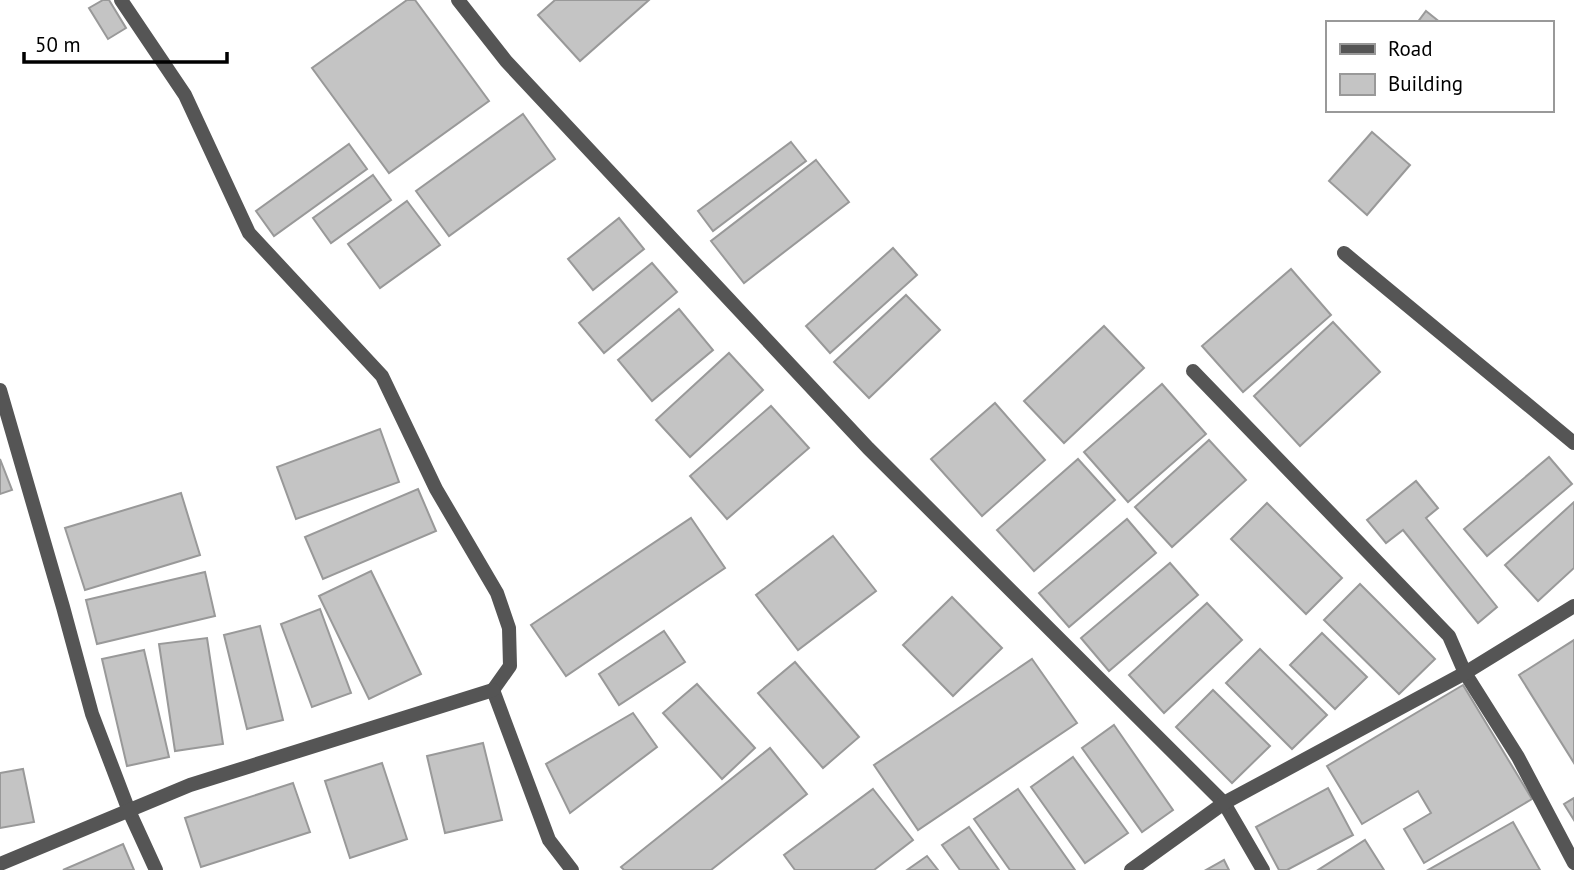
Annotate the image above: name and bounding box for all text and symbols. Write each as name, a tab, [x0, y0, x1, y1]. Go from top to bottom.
scale bar	[24, 21, 228, 65]
legend	[1326, 21, 1553, 112]
text: 50 m	[35, 31, 81, 58]
text: Road	[1388, 35, 1432, 62]
text: Building	[1388, 70, 1463, 97]

